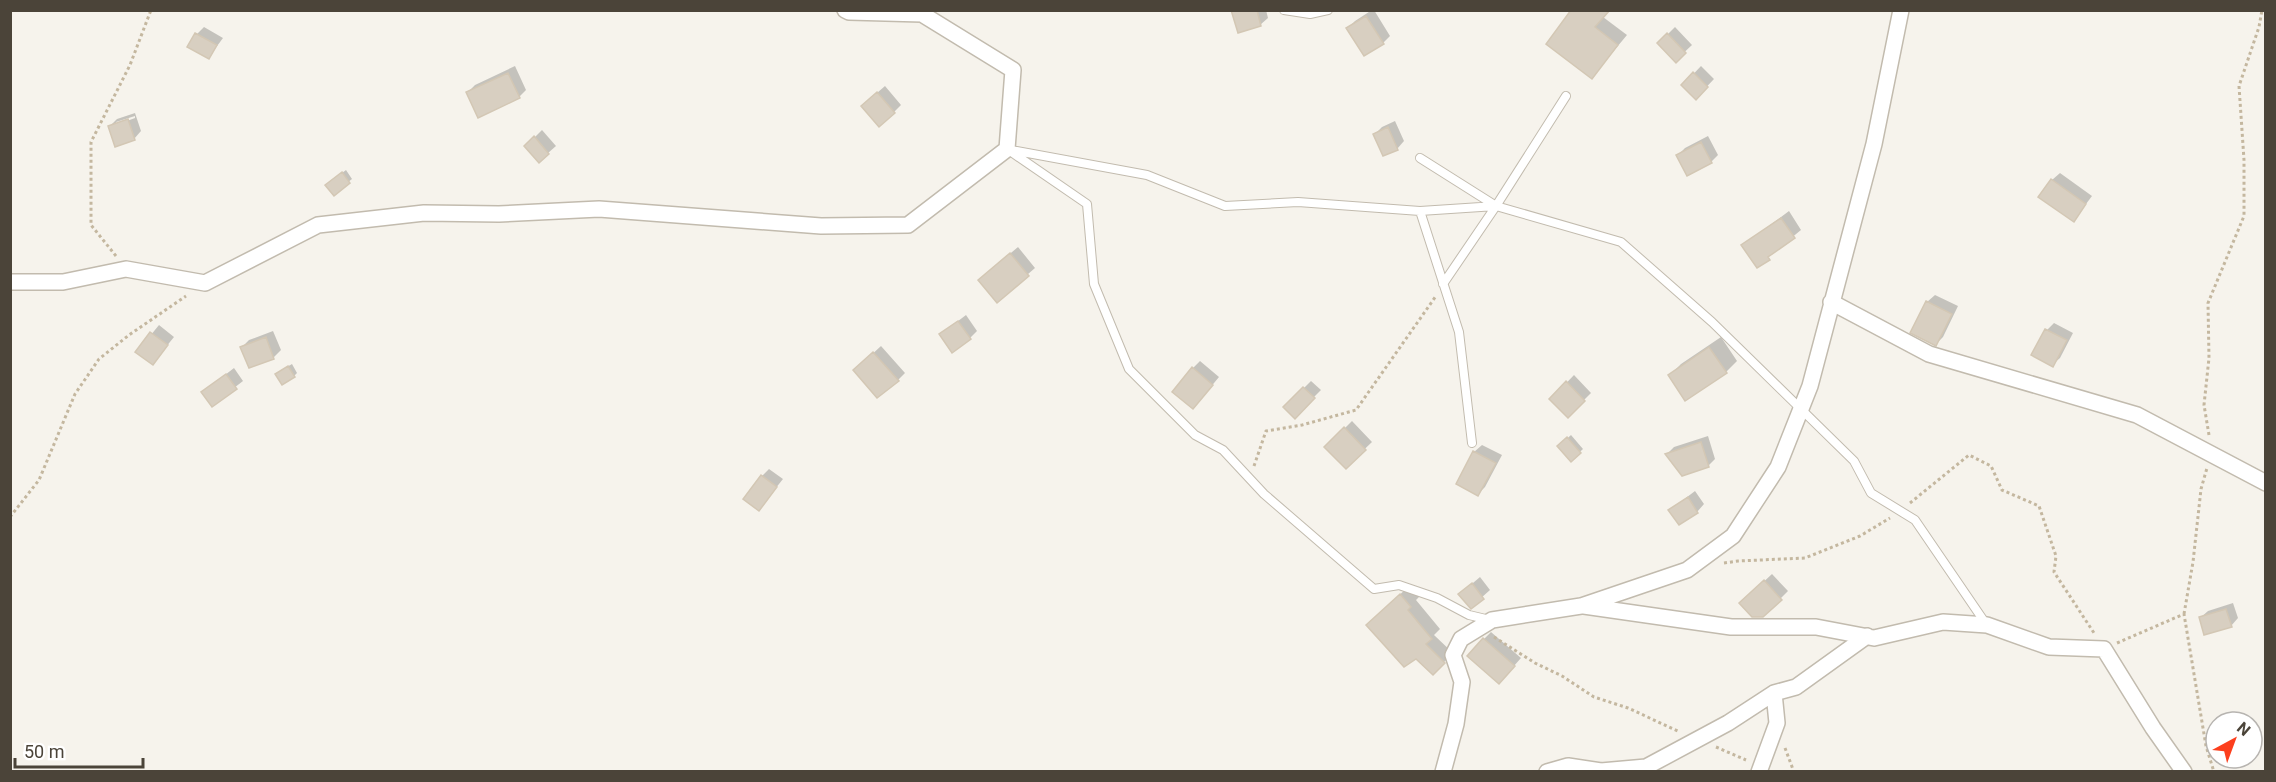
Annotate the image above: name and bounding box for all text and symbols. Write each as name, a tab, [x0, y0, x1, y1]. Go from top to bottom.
north arrow	[2204, 710, 2264, 770]
text: N	[2233, 718, 2254, 740]
scale bar	[15, 731, 142, 769]
text: 50 m	[24, 741, 64, 762]

